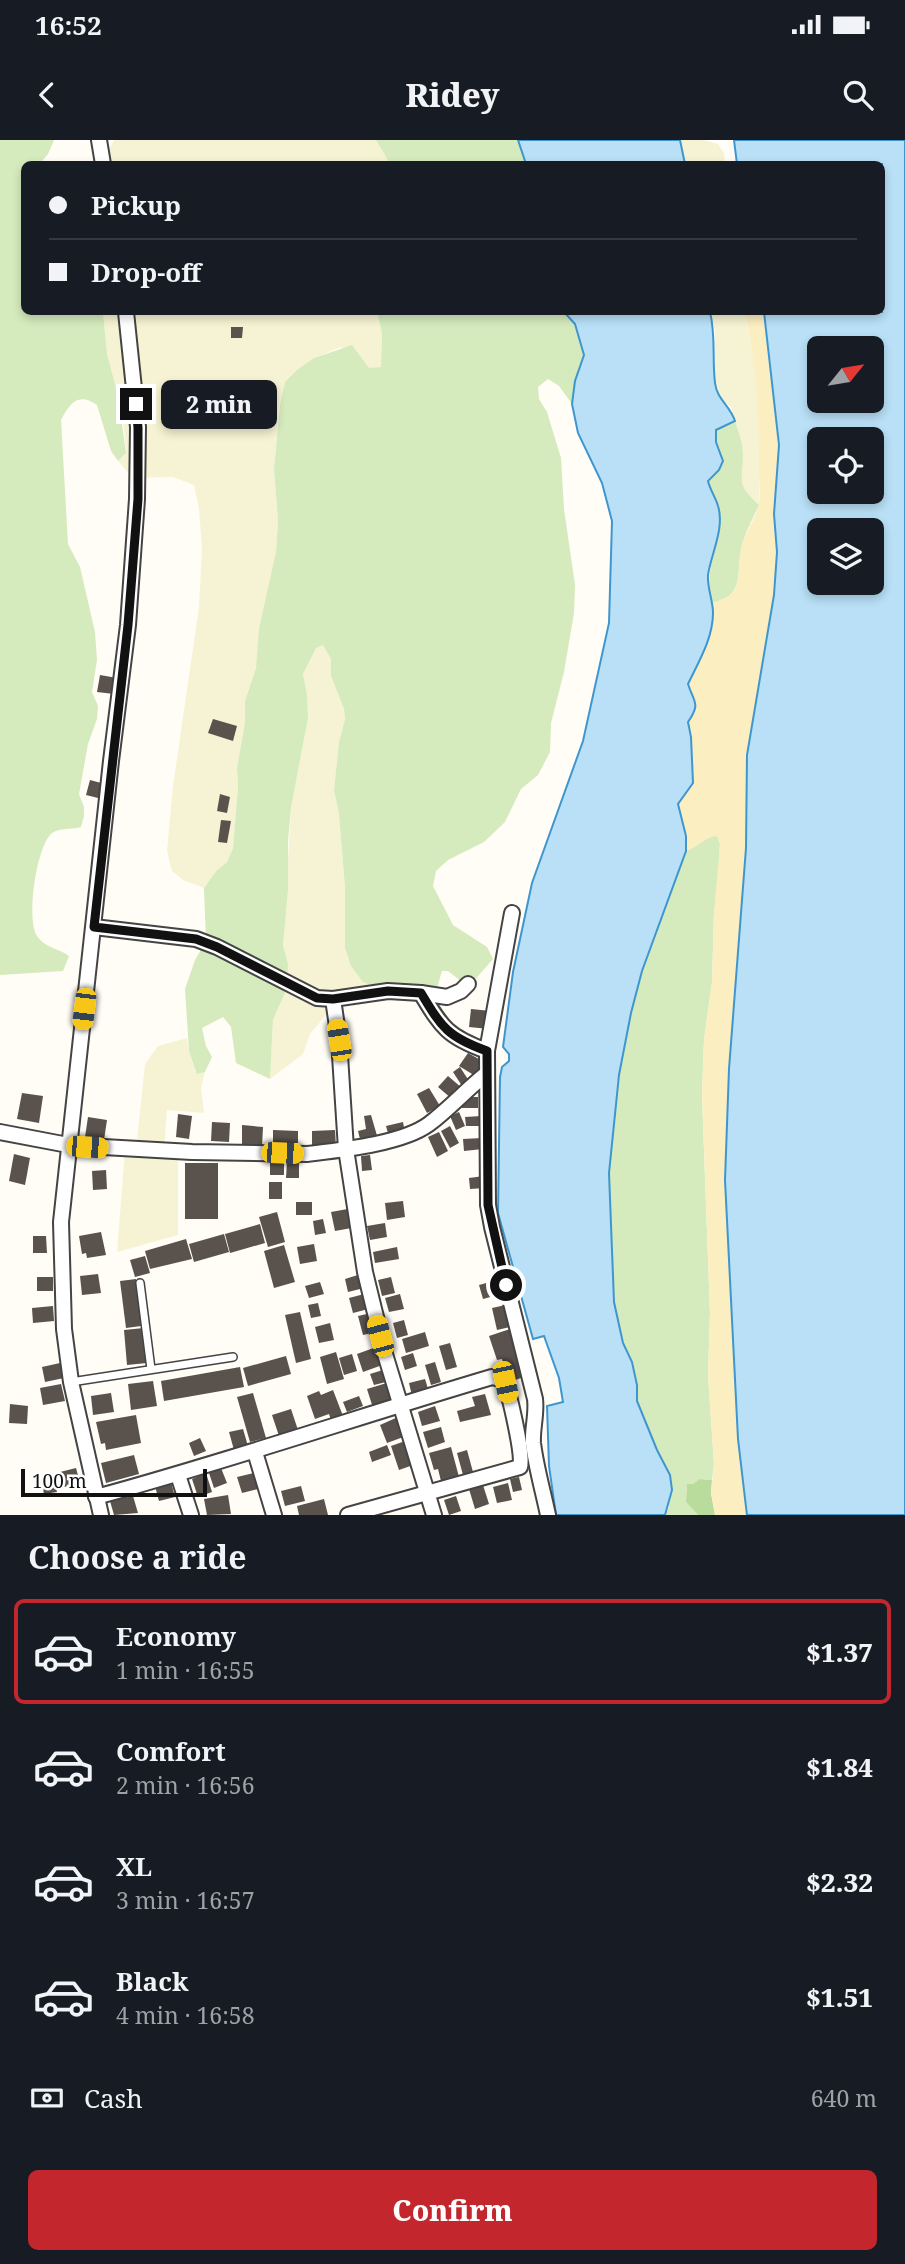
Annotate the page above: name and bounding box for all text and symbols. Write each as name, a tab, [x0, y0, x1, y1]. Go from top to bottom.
text: 16:52	[35, 7, 102, 43]
text: Ridey	[406, 73, 499, 116]
icon: back	[28, 76, 66, 114]
icon: search	[839, 76, 877, 114]
text: Pickup	[91, 187, 181, 223]
text: Drop-off	[91, 254, 201, 290]
north arrow	[807, 336, 884, 413]
map controls	[807, 336, 884, 595]
callout: 2 min	[160, 380, 276, 428]
route end	[120, 388, 152, 420]
text: 2 min	[186, 388, 252, 420]
button: locate	[807, 427, 884, 504]
button: layers	[807, 518, 884, 595]
car	[72, 987, 97, 1031]
car	[326, 1018, 353, 1062]
car	[66, 1135, 109, 1159]
car	[261, 1142, 304, 1164]
route start	[490, 1269, 522, 1301]
car	[365, 1313, 396, 1359]
car	[491, 1359, 520, 1405]
scale bar	[21, 1466, 206, 1498]
text: 100 m	[32, 1468, 87, 1494]
text: Choose a ride	[28, 1535, 247, 1578]
text: Economy	[116, 1618, 236, 1654]
icon: car	[32, 1620, 95, 1683]
text: $1.37	[806, 1634, 873, 1670]
text: 1 min · 16:55	[116, 1654, 254, 1686]
text: Comfort	[116, 1733, 226, 1769]
icon: car	[32, 1735, 95, 1798]
text: $1.84	[806, 1749, 873, 1785]
text: 2 min · 16:56	[116, 1769, 254, 1801]
text: XL	[116, 1848, 152, 1884]
icon: car	[32, 1850, 95, 1913]
text: $2.32	[806, 1864, 873, 1900]
text: 3 min · 16:57	[116, 1884, 254, 1916]
text: Black	[116, 1963, 189, 1999]
icon: car	[32, 1965, 95, 2028]
text: $1.51	[806, 1979, 873, 2015]
text: 4 min · 16:58	[116, 1999, 254, 2031]
icon: cash	[28, 2079, 66, 2117]
text: Cash	[84, 2080, 143, 2116]
text: 640 m	[811, 2082, 877, 2114]
button: Confirm	[28, 2170, 877, 2250]

